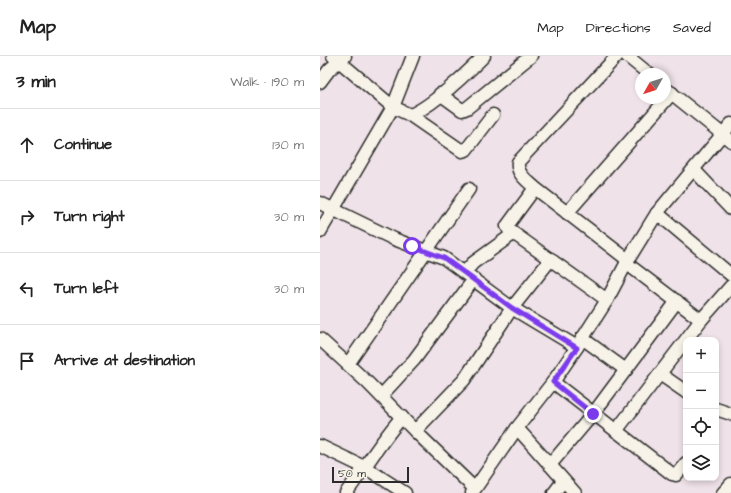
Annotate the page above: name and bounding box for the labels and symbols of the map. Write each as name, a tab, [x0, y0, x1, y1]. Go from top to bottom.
north arrow	[635, 68, 671, 104]
route start	[403, 237, 421, 255]
route end	[584, 405, 602, 423]
scale bar	[332, 465, 409, 484]

